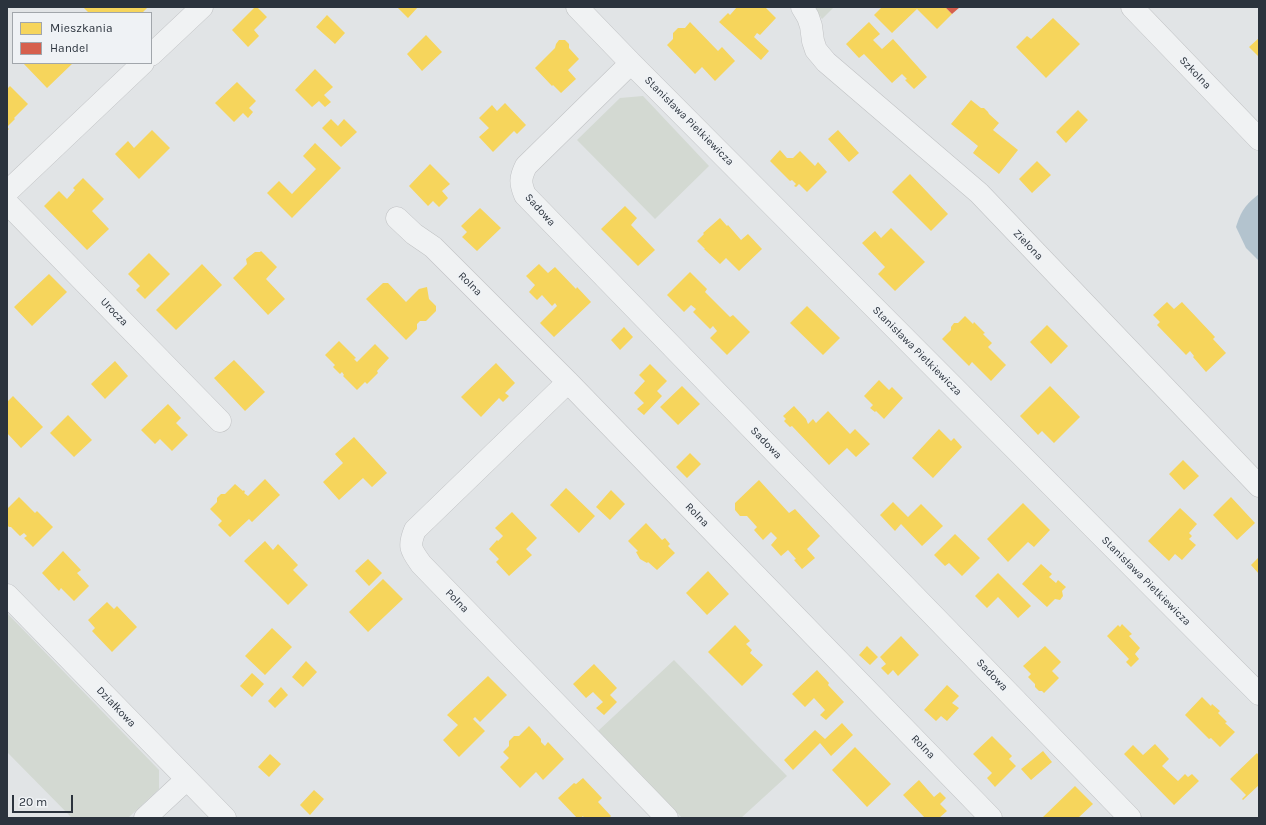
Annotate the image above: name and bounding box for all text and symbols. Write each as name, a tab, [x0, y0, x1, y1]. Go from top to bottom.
legend	[12, 12, 152, 64]
text: Mieszkania	[50, 21, 113, 35]
text: Handel	[50, 41, 89, 55]
street label: Szkolna	[1176, 54, 1214, 92]
street label: Stanisława Pietkiewicza	[642, 74, 736, 168]
street label: Sadowa	[522, 191, 558, 229]
street label: Zielona	[1010, 227, 1046, 263]
street label: Rolna	[455, 269, 485, 299]
street label: Urocza	[97, 295, 131, 329]
street label: Stanisława Pietkiewicza	[870, 304, 964, 398]
street label: Sadowa	[748, 424, 784, 462]
street label: Rolna	[682, 500, 712, 530]
street label: Stanisława Pietkiewicza	[1099, 534, 1193, 628]
street label: Polna	[443, 586, 471, 616]
street label: Sadowa	[974, 656, 1010, 694]
street label: Działkowa	[93, 684, 139, 730]
street label: Rolna	[908, 732, 938, 762]
scale bar	[14, 787, 75, 813]
text: 20 m	[19, 795, 47, 809]

